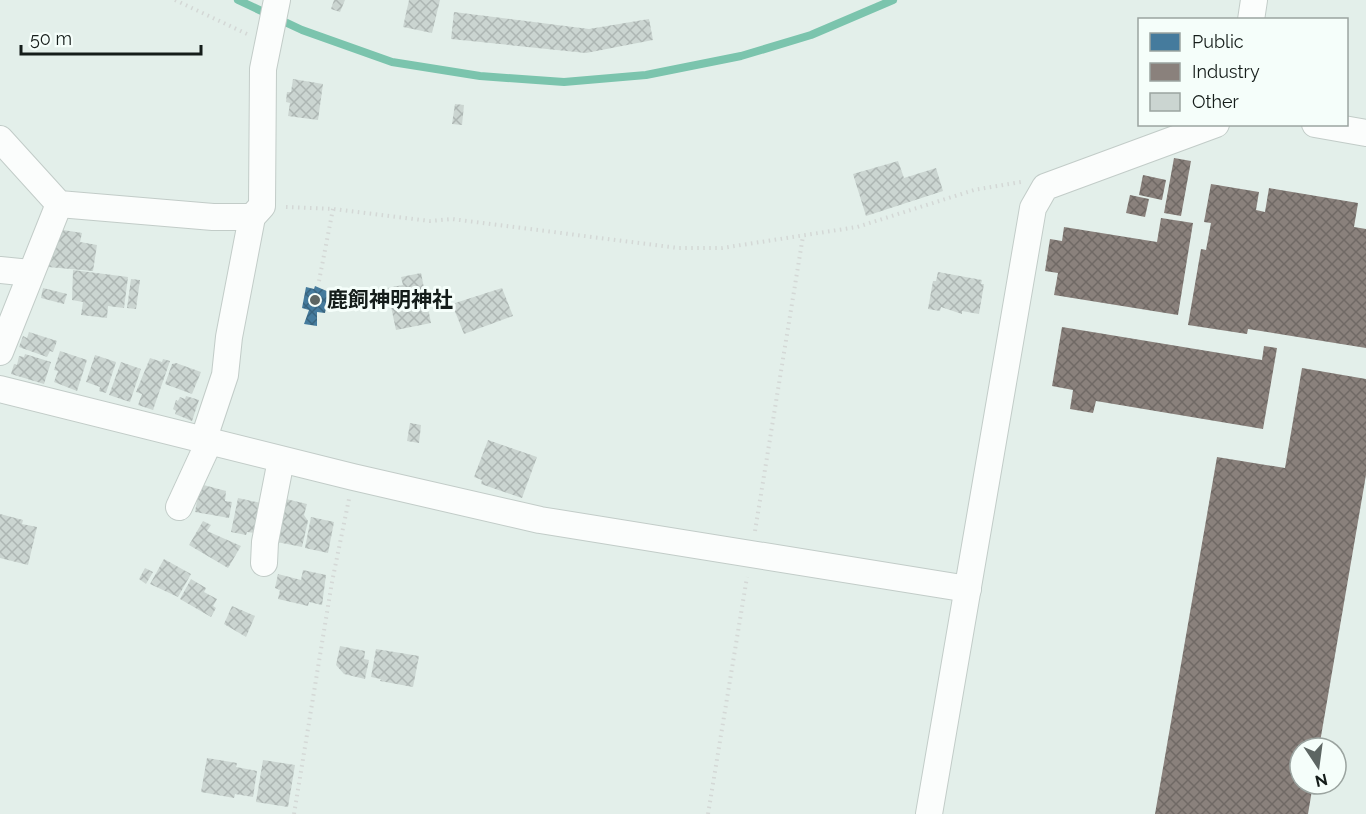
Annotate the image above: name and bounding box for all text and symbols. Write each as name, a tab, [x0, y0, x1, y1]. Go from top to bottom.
scale bar	[21, 18, 201, 56]
legend	[1138, 18, 1348, 126]
text: 50 m	[30, 28, 72, 49]
text: Public	[1192, 31, 1244, 52]
text: Industry	[1192, 61, 1260, 82]
text: Other	[1192, 91, 1240, 112]
place label: 鹿飼神明神社	[327, 287, 453, 312]
marker: 鹿飼神明神社	[308, 293, 322, 307]
north arrow	[1288, 736, 1348, 796]
text: N	[1313, 769, 1329, 791]

